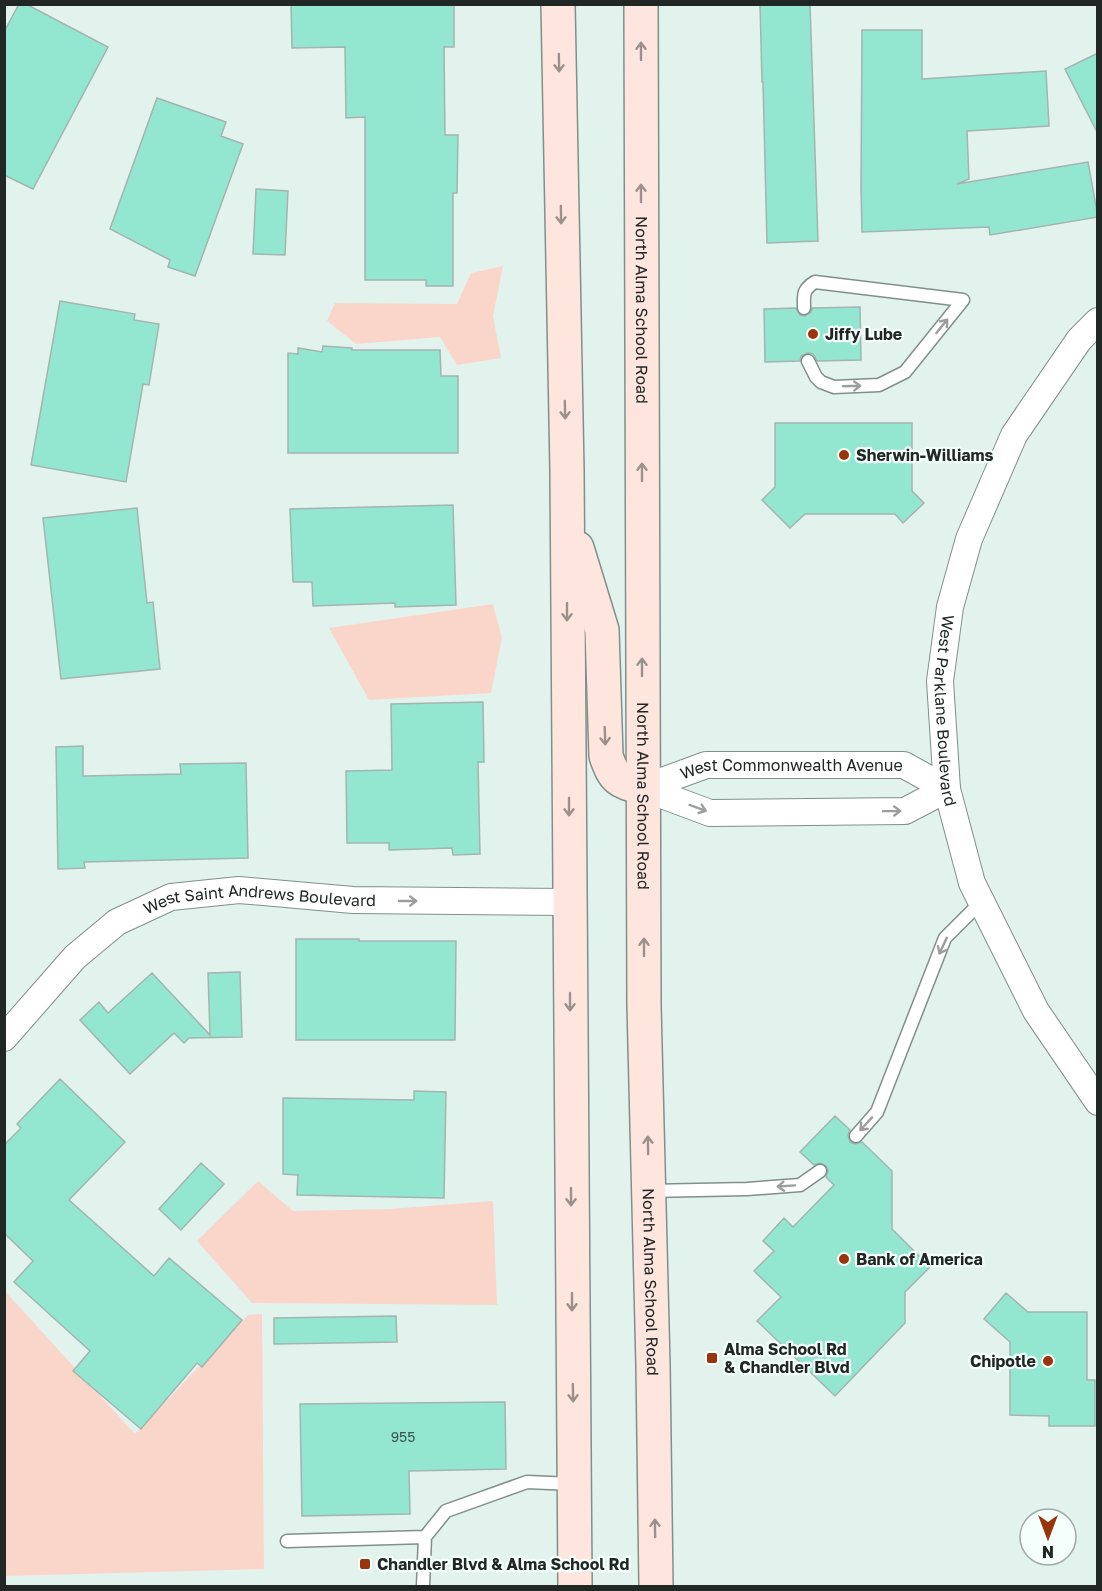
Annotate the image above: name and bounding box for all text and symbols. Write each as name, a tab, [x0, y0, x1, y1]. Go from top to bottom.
one-way arrow	[635, 41, 647, 61]
one-way arrow	[553, 52, 564, 72]
one-way arrow	[635, 183, 647, 203]
one-way arrow	[556, 204, 567, 224]
street label: North Alma School Road	[632, 216, 652, 404]
one-way arrow	[935, 318, 948, 334]
place label: Jiffy Lube	[825, 324, 902, 344]
marker: Jiffy Lube	[806, 327, 820, 341]
one-way arrow	[841, 381, 861, 392]
one-way arrow	[560, 399, 571, 419]
place label: Sherwin-Williams	[856, 445, 994, 465]
marker: Sherwin-Williams	[837, 448, 851, 462]
one-way arrow	[636, 462, 648, 482]
one-way arrow	[561, 602, 573, 622]
street label: West Parklane Boulevard	[930, 614, 961, 808]
one-way arrow	[636, 657, 648, 677]
street label: North Alma School Road	[633, 702, 654, 890]
one-way arrow	[600, 725, 611, 745]
street label: West Commonwealth Avenue	[677, 755, 903, 784]
one-way arrow	[563, 797, 575, 817]
one-way arrow	[688, 803, 706, 814]
one-way arrow	[881, 805, 901, 817]
street label: West Saint Andrews Boulevard	[140, 880, 376, 918]
one-way arrow	[398, 895, 418, 907]
one-way arrow	[936, 936, 948, 954]
one-way arrow	[638, 937, 650, 957]
one-way arrow	[564, 992, 576, 1012]
one-way arrow	[860, 1116, 874, 1131]
one-way arrow	[642, 1135, 653, 1155]
one-way arrow	[776, 1181, 796, 1192]
one-way arrow	[566, 1187, 577, 1207]
street label: North Alma School Road	[639, 1188, 663, 1376]
place label: Bank of America	[856, 1249, 983, 1269]
marker: Bank of America	[837, 1252, 851, 1266]
one-way arrow	[566, 1292, 578, 1312]
place label: Alma School Rd & Chandler Blvd	[724, 1339, 850, 1377]
marker: Alma School Rd & Chandler Blvd	[705, 1351, 719, 1365]
place label: Chipotle	[970, 1351, 1036, 1371]
marker: Chipotle	[1041, 1354, 1055, 1368]
one-way arrow	[567, 1383, 579, 1403]
house number: 955	[391, 1428, 415, 1445]
north arrow	[1018, 1507, 1078, 1567]
one-way arrow	[649, 1519, 661, 1539]
text: N	[1042, 1542, 1054, 1562]
place label: Chandler Blvd & Alma School Rd	[377, 1554, 629, 1574]
marker: Chandler Blvd & Alma School Rd	[358, 1557, 372, 1571]

